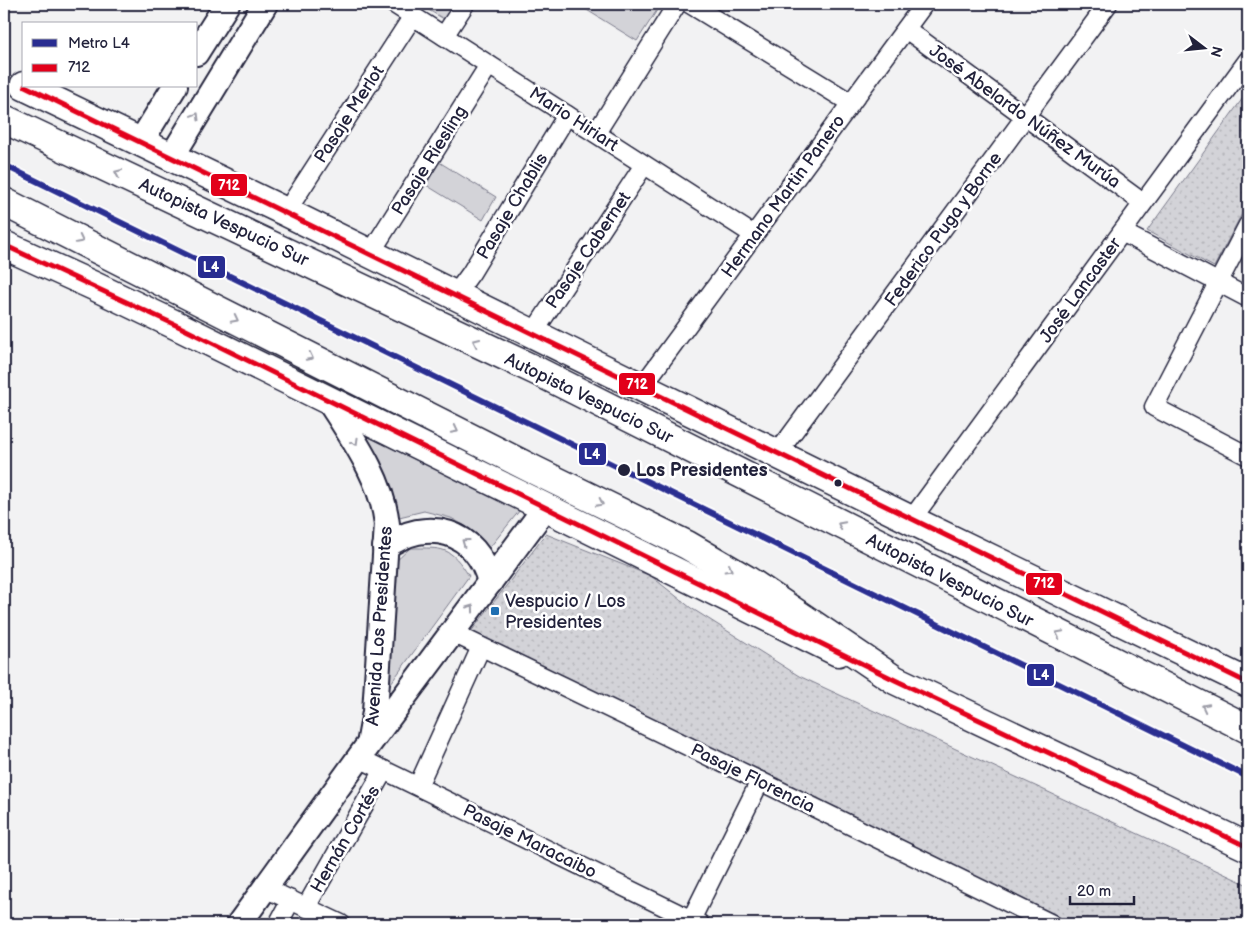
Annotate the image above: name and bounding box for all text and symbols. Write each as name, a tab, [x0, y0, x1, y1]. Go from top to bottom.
legend	[22, 22, 198, 88]
north arrow	[1180, 22, 1230, 72]
text: Metro L4	[68, 34, 130, 53]
street label: José Abelardo Núñez Murúa	[925, 40, 1124, 193]
text: N	[1206, 44, 1226, 59]
text: 712	[68, 58, 90, 77]
street label: Pasaje Merlot	[310, 61, 389, 167]
street label: Mario Hiriart	[525, 83, 623, 156]
street label: Pasaje Riesling	[387, 102, 471, 219]
street label: Hermano Martin Panero	[717, 111, 849, 282]
one-way arrow	[190, 113, 200, 122]
street label: Federico Puga y Borne	[881, 148, 1006, 310]
street label: Pasaje Chablis	[473, 149, 552, 263]
one-way arrow	[114, 168, 123, 179]
line badge: 712	[210, 173, 248, 197]
street label: Autopista Vespucio Sur	[136, 174, 312, 271]
text: 712	[218, 177, 241, 194]
street label: Pasaje Cabernet	[542, 188, 636, 313]
street label: José Lancaster	[1035, 233, 1126, 347]
one-way arrow	[75, 234, 84, 244]
line badge: L4	[197, 255, 226, 279]
text: L4	[203, 259, 220, 276]
one-way arrow	[230, 313, 239, 323]
one-way arrow	[473, 339, 482, 349]
street label: Autopista Vespucio Sur	[501, 349, 677, 449]
one-way arrow	[305, 351, 314, 361]
line badge: 712	[618, 372, 656, 396]
text: 712	[626, 376, 649, 393]
one-way arrow	[450, 424, 459, 434]
one-way arrow	[349, 437, 359, 446]
line badge: L4	[578, 442, 607, 466]
text: L4	[584, 446, 601, 463]
place label: Los Presidentes	[636, 460, 768, 481]
marker: Los Presidentes	[616, 462, 632, 478]
unlabelled marker	[833, 478, 843, 488]
one-way arrow	[595, 497, 604, 507]
one-way arrow	[837, 521, 846, 531]
street label: Avenida Los Presidentes	[362, 525, 397, 727]
street label: Autopista Vespucio Sur	[863, 529, 1037, 632]
one-way arrow	[462, 540, 471, 548]
one-way arrow	[723, 563, 732, 573]
line badge: 712	[1025, 572, 1063, 596]
text: 712	[1033, 575, 1056, 592]
place label: Vespucio / Los Presidentes	[505, 591, 625, 633]
one-way arrow	[465, 604, 474, 614]
marker: Vespucio / Los Presidentes	[489, 605, 501, 617]
one-way arrow	[1055, 630, 1064, 641]
line badge: L4	[1026, 663, 1055, 687]
text: L4	[1033, 667, 1050, 684]
one-way arrow	[1201, 703, 1210, 713]
street label: Pasaje Florencia	[687, 739, 818, 818]
street label: Hernán Cortés	[306, 782, 385, 897]
street label: Pasaje Maracaibo	[460, 800, 600, 883]
scale bar	[1070, 873, 1133, 905]
text: 20 m	[1077, 882, 1111, 901]

